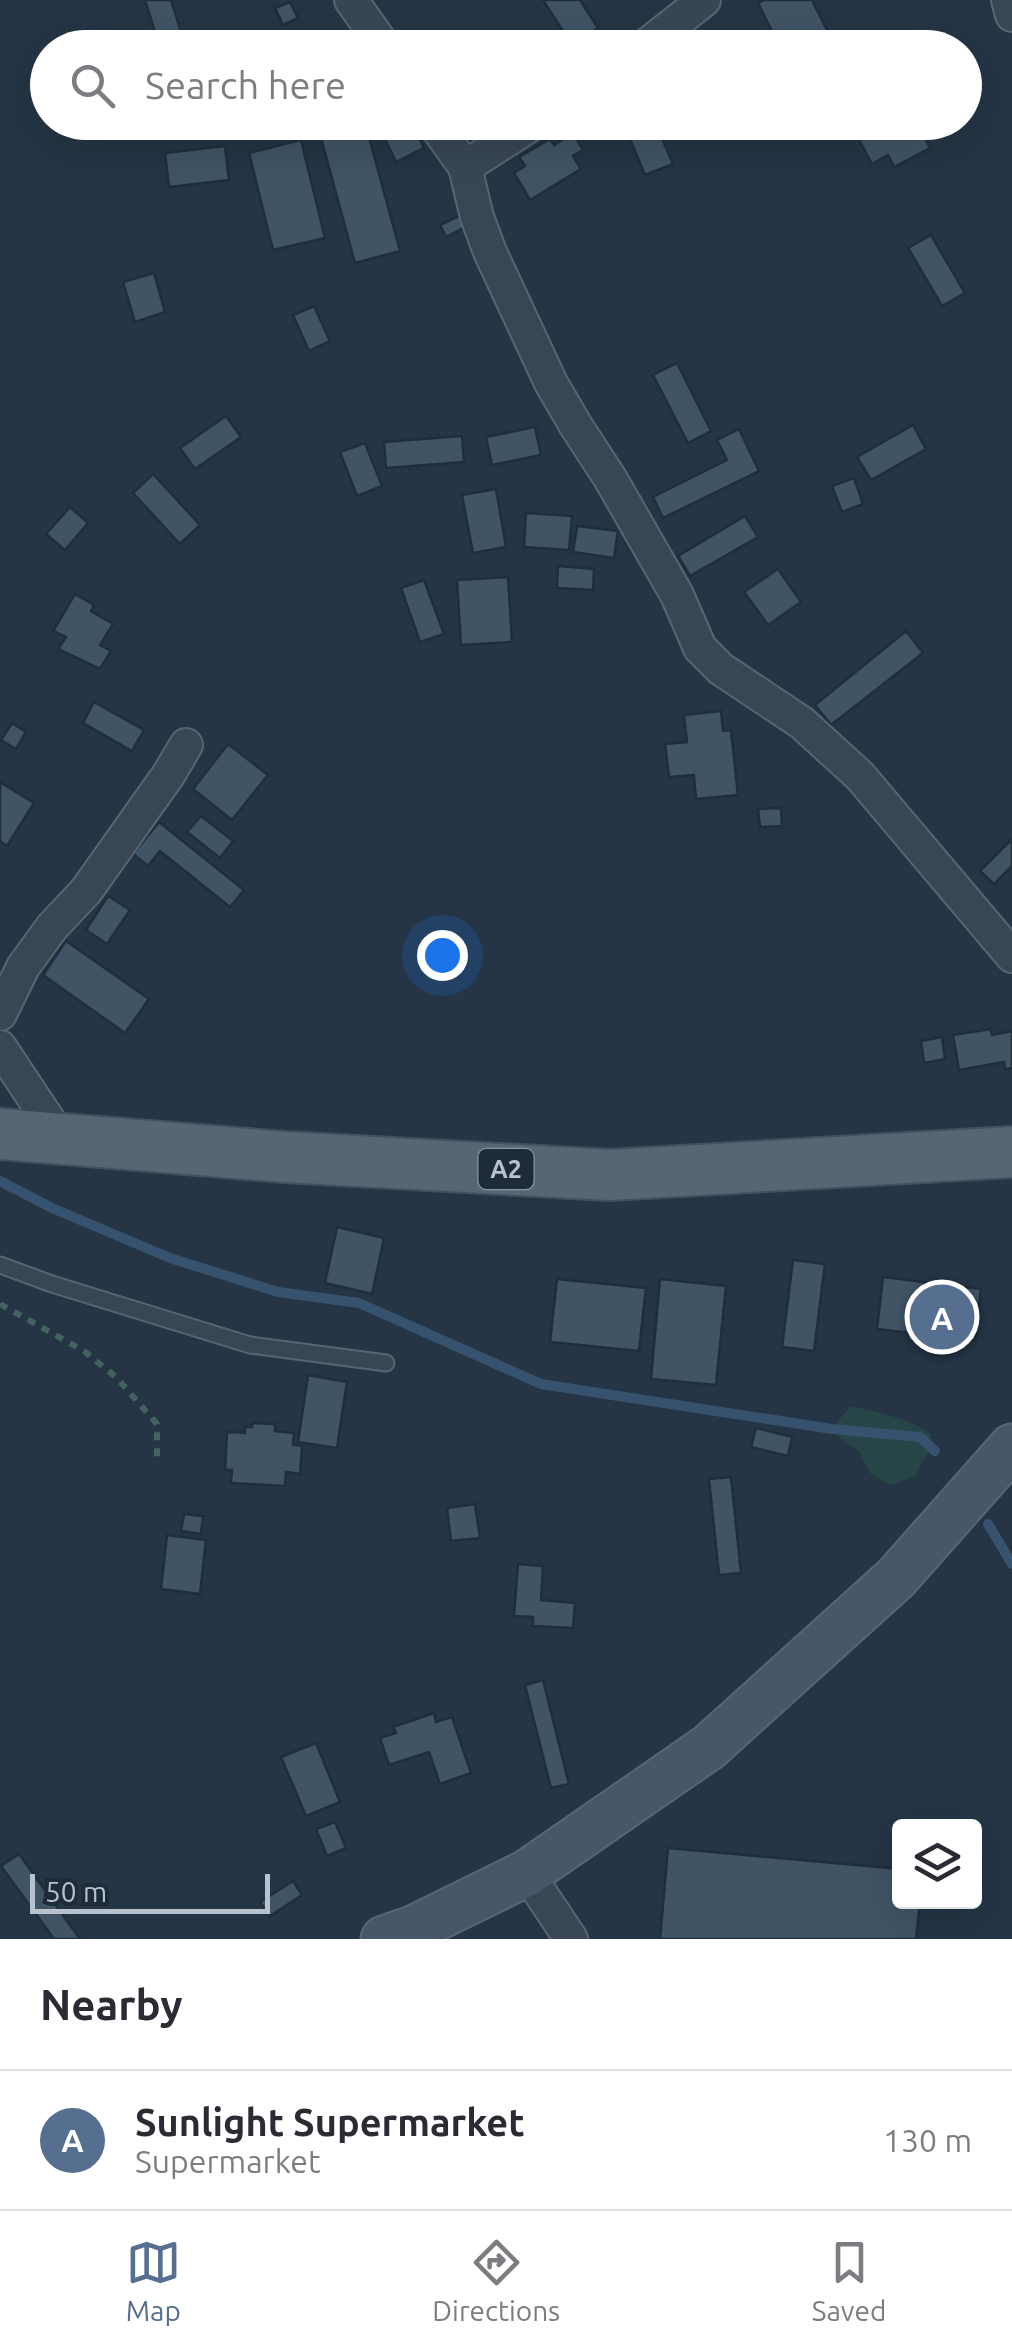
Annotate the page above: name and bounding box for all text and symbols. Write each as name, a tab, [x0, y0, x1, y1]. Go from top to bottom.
search box	[30, 30, 982, 140]
icon: search	[65, 58, 120, 113]
text: Search here	[145, 64, 346, 106]
your location	[417, 930, 468, 981]
road number: A2	[478, 1149, 534, 1189]
pin: A	[910, 1280, 974, 1354]
map controls	[892, 1819, 982, 1909]
button: layers	[892, 1819, 982, 1909]
scale bar	[30, 1869, 270, 1914]
text: 50 m	[45, 1876, 107, 1907]
text: Nearby	[40, 1981, 183, 2028]
text: Sunlight Supermarket	[135, 2101, 525, 2143]
text: A	[61, 2122, 84, 2158]
text: 130 m	[883, 2122, 972, 2158]
text: Supermarket	[135, 2143, 321, 2179]
tab: Map	[126, 2235, 181, 2326]
tab: Directions	[432, 2235, 560, 2326]
tab: Saved	[812, 2235, 886, 2326]

